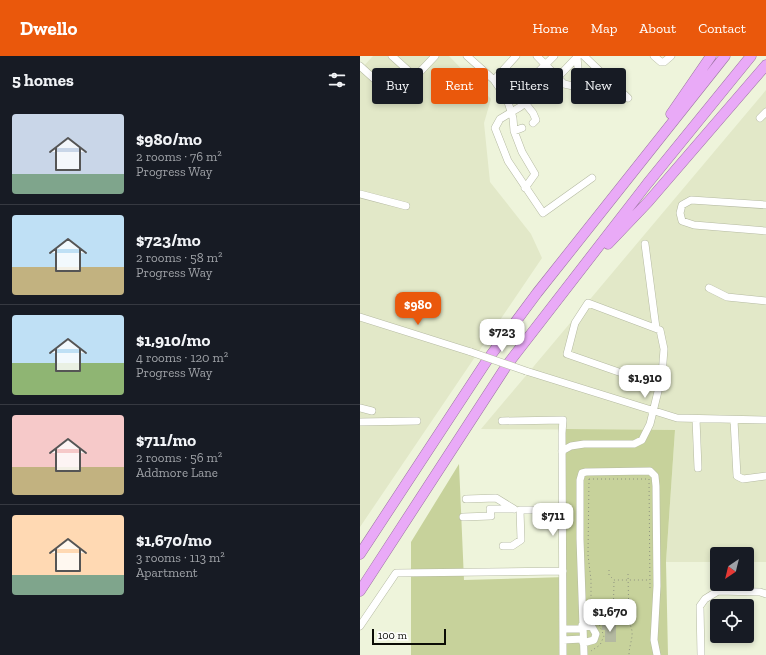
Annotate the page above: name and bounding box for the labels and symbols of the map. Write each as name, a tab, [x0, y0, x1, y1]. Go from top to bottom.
pin: $980	[394, 292, 442, 326]
pin: $723	[478, 319, 526, 353]
pin: $1,910	[612, 365, 678, 399]
pin: $711	[529, 503, 577, 537]
north arrow	[710, 547, 754, 591]
pin: $1,670	[577, 599, 643, 633]
scale bar	[372, 627, 446, 646]

